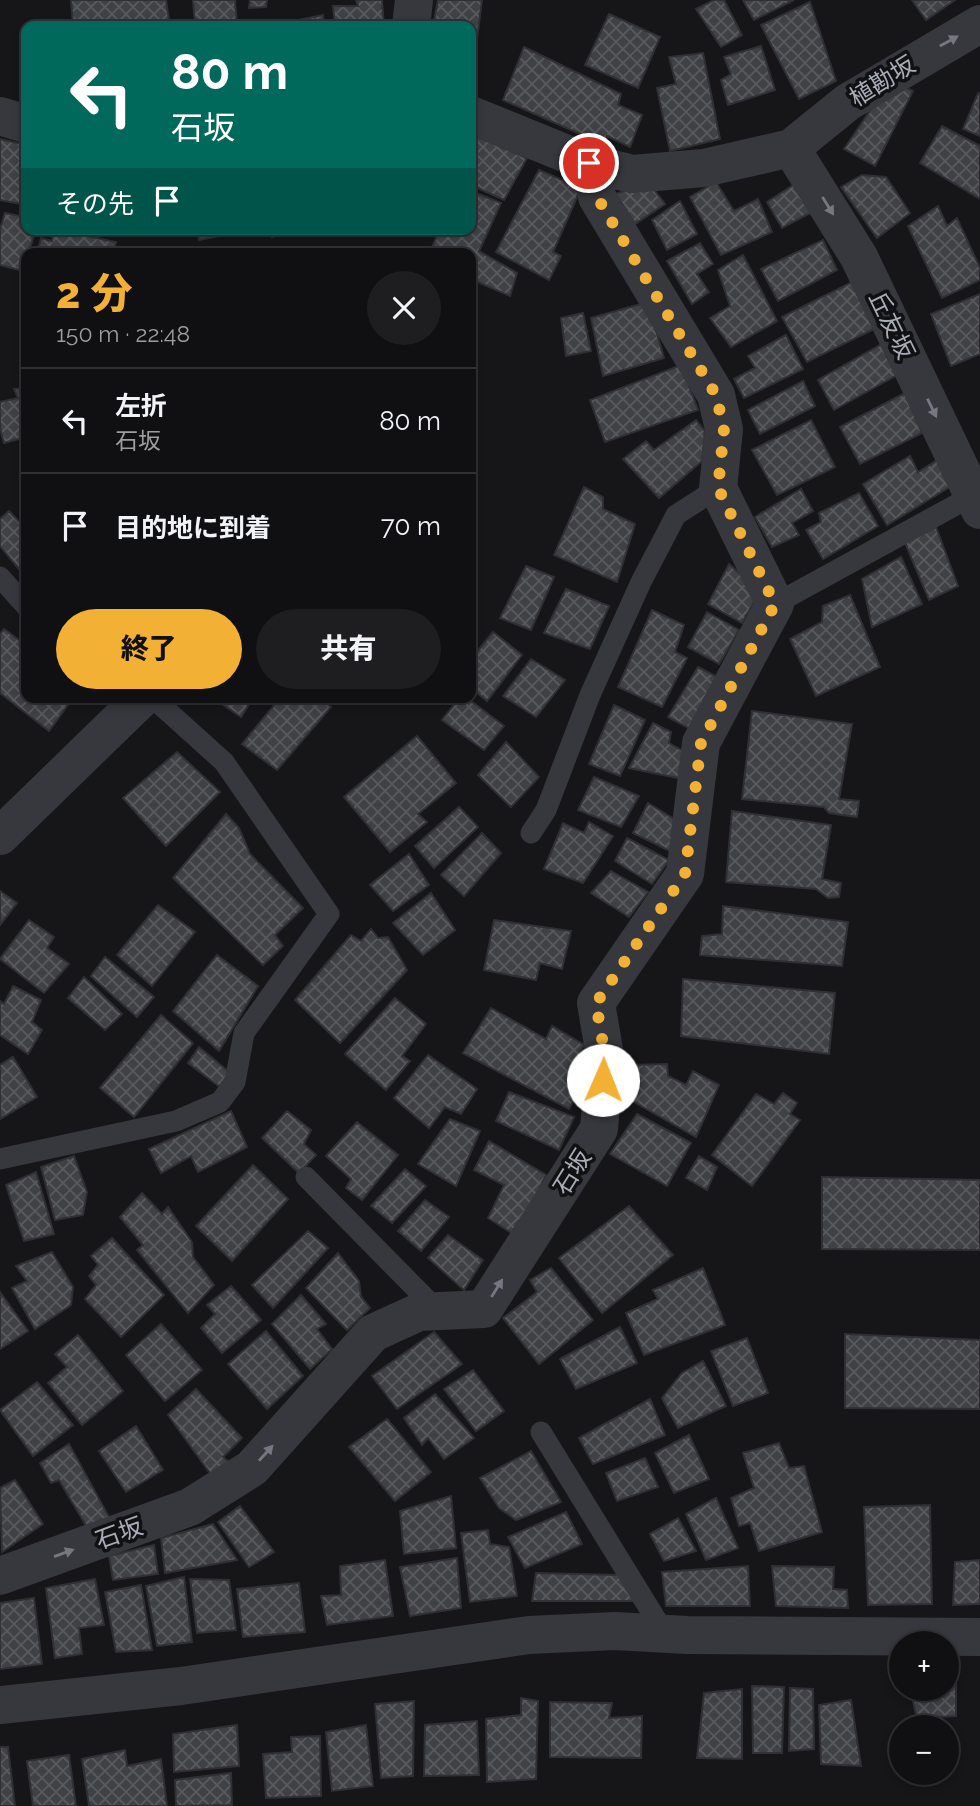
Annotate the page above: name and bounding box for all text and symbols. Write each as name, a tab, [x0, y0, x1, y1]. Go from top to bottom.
one-way arrow	[939, 36, 959, 48]
text: 80 m	[171, 43, 288, 100]
icon: left	[56, 49, 147, 140]
street label: 植勘坂	[844, 50, 920, 112]
text: 石坂	[171, 109, 235, 146]
pin	[559, 133, 619, 193]
icon: arrive	[570, 144, 608, 182]
icon: arrive	[148, 182, 186, 220]
text: その先	[56, 189, 134, 219]
one-way arrow	[821, 196, 834, 216]
text: 2 分	[56, 269, 132, 318]
button: close	[367, 271, 441, 345]
street label: 丘友坂	[863, 286, 921, 364]
text: 150 m · 22:48	[56, 320, 190, 347]
text: 左折	[115, 391, 167, 421]
one-way arrow	[927, 398, 938, 418]
icon: left	[56, 402, 94, 440]
text: 80 m	[379, 406, 441, 436]
text: 石坂	[115, 427, 161, 454]
icon: arrive	[56, 507, 94, 545]
text: 70 m	[381, 511, 441, 541]
text: 目的地に到着	[115, 513, 271, 543]
button: 終了	[56, 609, 242, 689]
button: 共有	[256, 609, 441, 689]
position arrow	[566, 1043, 640, 1117]
street label: 石坂	[547, 1144, 597, 1200]
one-way arrow	[491, 1279, 504, 1298]
one-way arrow	[257, 1445, 273, 1462]
street label: 石坂	[91, 1511, 147, 1555]
one-way arrow	[54, 1547, 75, 1558]
map controls	[889, 1631, 959, 1785]
button: +	[889, 1631, 959, 1701]
button: −	[889, 1715, 959, 1785]

